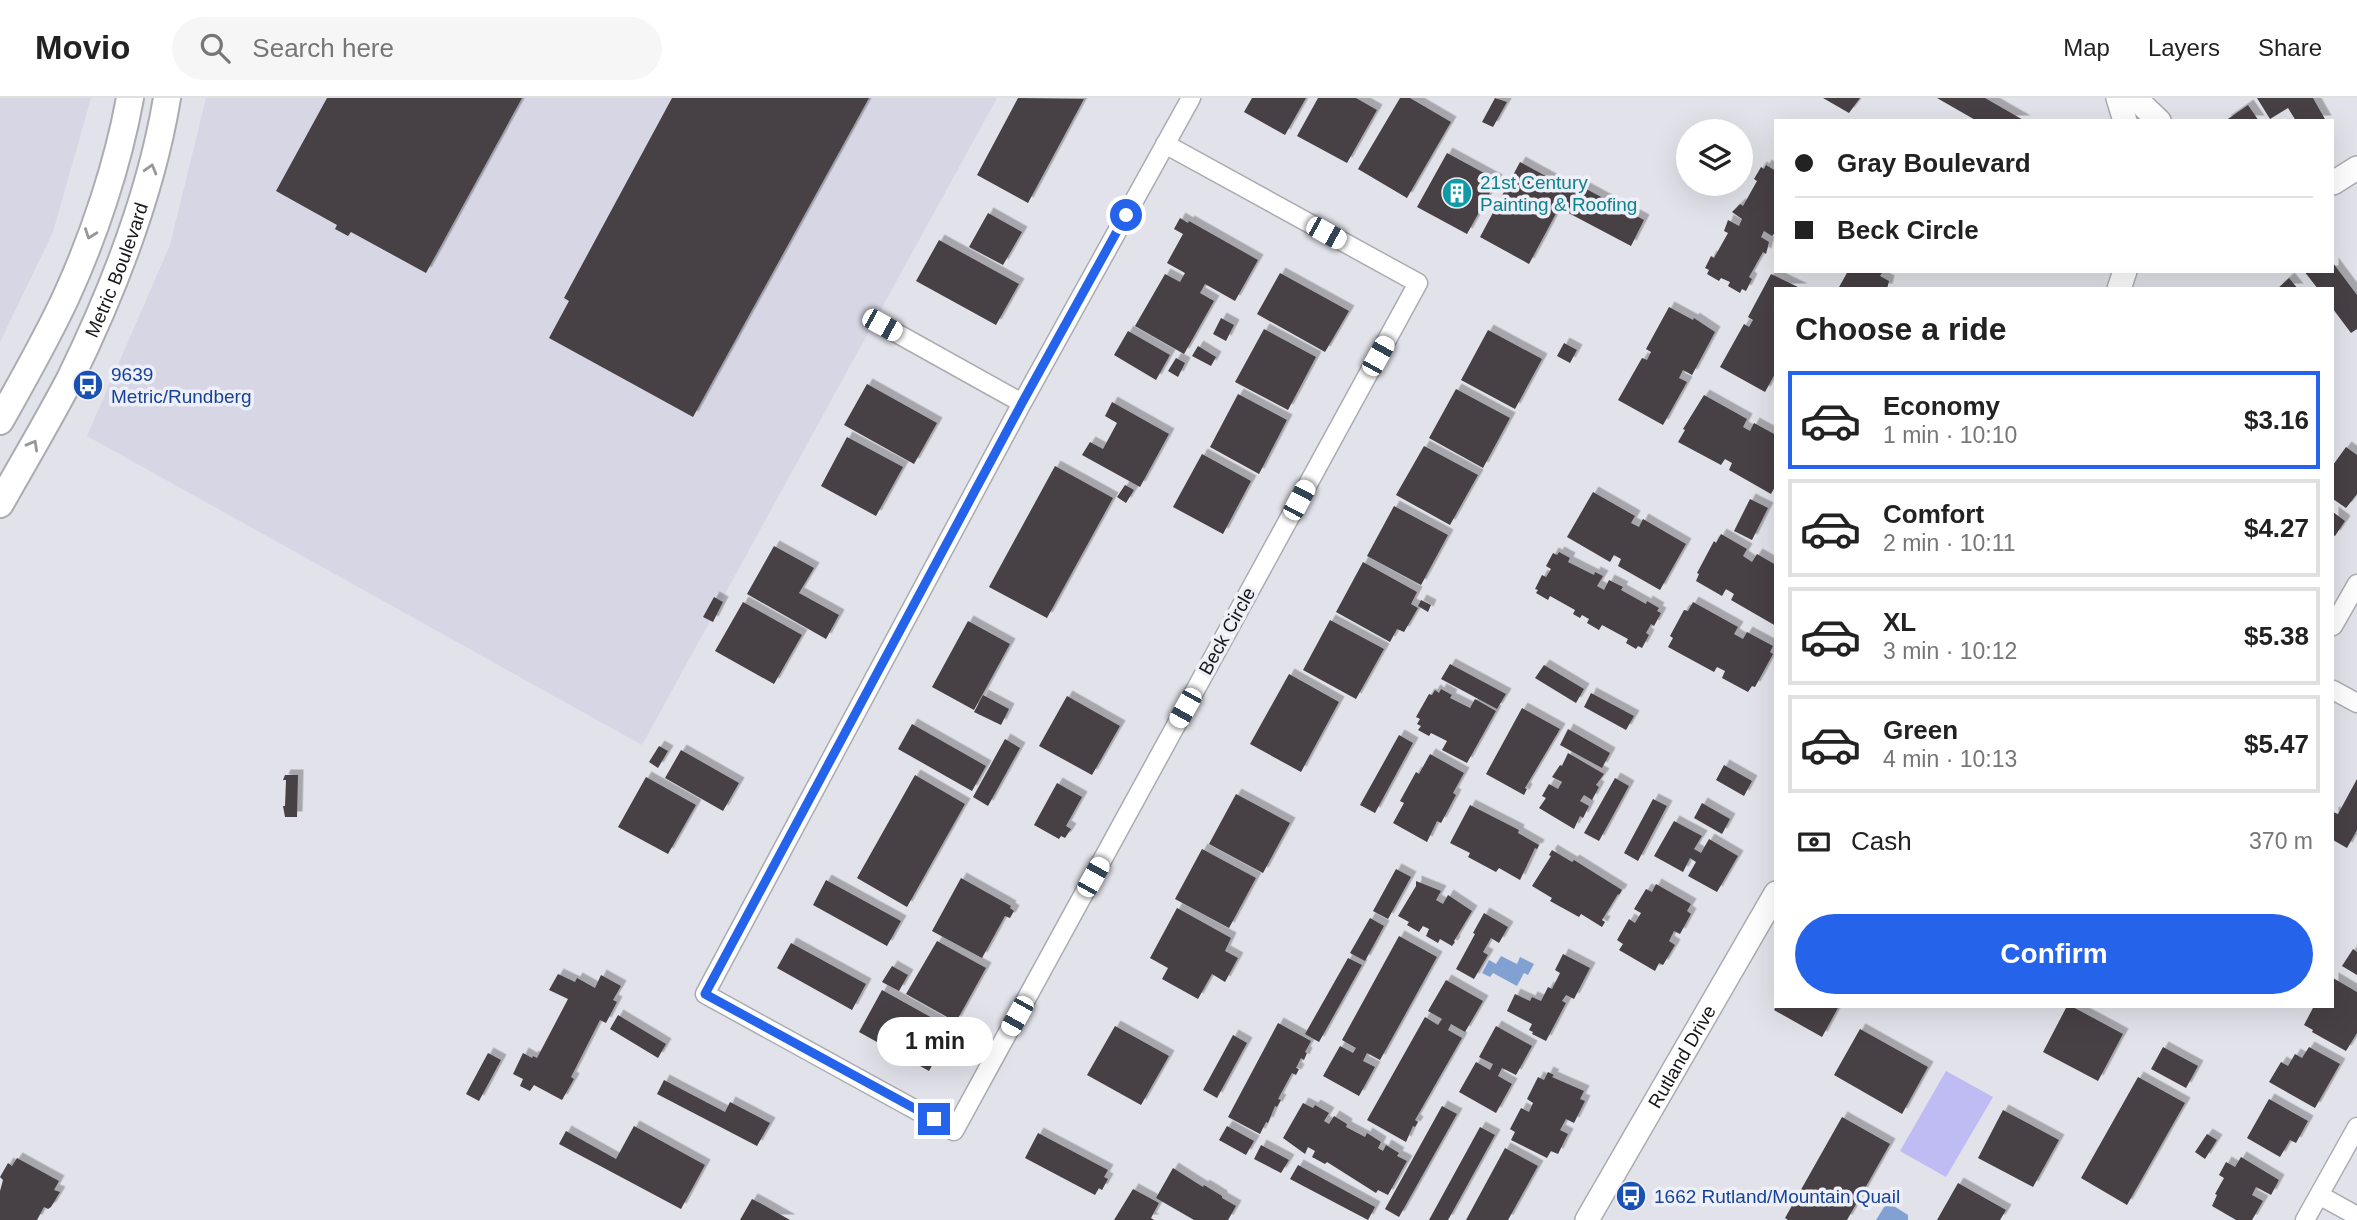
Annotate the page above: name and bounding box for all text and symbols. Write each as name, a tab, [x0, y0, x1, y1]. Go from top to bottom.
search box	[172, 17, 662, 80]
text: Movio	[35, 29, 130, 66]
icon: search	[196, 29, 234, 67]
text: Search here	[252, 33, 394, 63]
text: Map	[2063, 34, 2110, 61]
text: Layers	[2148, 34, 2220, 61]
text: Share	[2258, 34, 2322, 61]
map controls	[1676, 119, 1753, 196]
button: layers	[1676, 119, 1753, 196]
text: Gray Boulevard	[1837, 148, 2031, 178]
one-way arrow	[142, 163, 157, 175]
place label: 21st Century Painting & Roofing	[1480, 172, 1637, 215]
building icon: 21st Century Painting & Roofing	[1440, 176, 1474, 210]
route start	[1110, 199, 1142, 231]
street label: Metric Boulevard	[81, 200, 152, 341]
car	[1303, 214, 1350, 252]
text: Beck Circle	[1837, 215, 1979, 245]
one-way arrow	[85, 227, 99, 239]
car	[859, 306, 906, 344]
text: Choose a ride	[1795, 311, 2007, 347]
car	[1359, 333, 1398, 379]
place label: 9639 Metric/Rundberg	[111, 364, 251, 407]
bus stop icon: 9639 Metric/Rundberg	[71, 368, 105, 402]
icon: car	[1799, 389, 1862, 452]
text: Economy	[1883, 391, 2000, 421]
text: $3.16	[2244, 405, 2309, 435]
text: 1 min · 10:10	[1883, 422, 2017, 448]
one-way arrow	[25, 439, 38, 452]
car	[1280, 477, 1319, 523]
icon: car	[1799, 497, 1862, 560]
text: Comfort	[1883, 499, 1984, 529]
text: $4.27	[2244, 513, 2309, 543]
text: 2 min · 10:11	[1883, 530, 2016, 556]
street label: Beck Circle	[1195, 584, 1259, 678]
icon: car	[1799, 605, 1862, 668]
text: XL	[1883, 607, 1916, 637]
text: $5.38	[2244, 621, 2309, 651]
text: 3 min · 10:12	[1883, 638, 2017, 664]
car	[1166, 685, 1205, 731]
icon: car	[1799, 713, 1862, 776]
text: Green	[1883, 715, 1958, 745]
text: $5.47	[2244, 729, 2309, 759]
text: 4 min · 10:13	[1883, 746, 2017, 772]
icon: cash	[1795, 823, 1833, 861]
text: Cash	[1851, 826, 1912, 856]
text: 370 m	[2249, 828, 2313, 854]
car	[1074, 854, 1113, 900]
button: Confirm	[1795, 914, 2313, 994]
car	[998, 993, 1037, 1039]
street label: Rutland Drive	[1644, 1001, 1719, 1111]
callout: 1 min	[876, 1018, 992, 1066]
text: 1 min	[905, 1028, 965, 1054]
route end	[918, 1103, 950, 1135]
bus stop icon: 1662 Rutland/Mountain Quail	[1614, 1179, 1648, 1213]
place label: 1662 Rutland/Mountain Quail	[1654, 1186, 1900, 1207]

